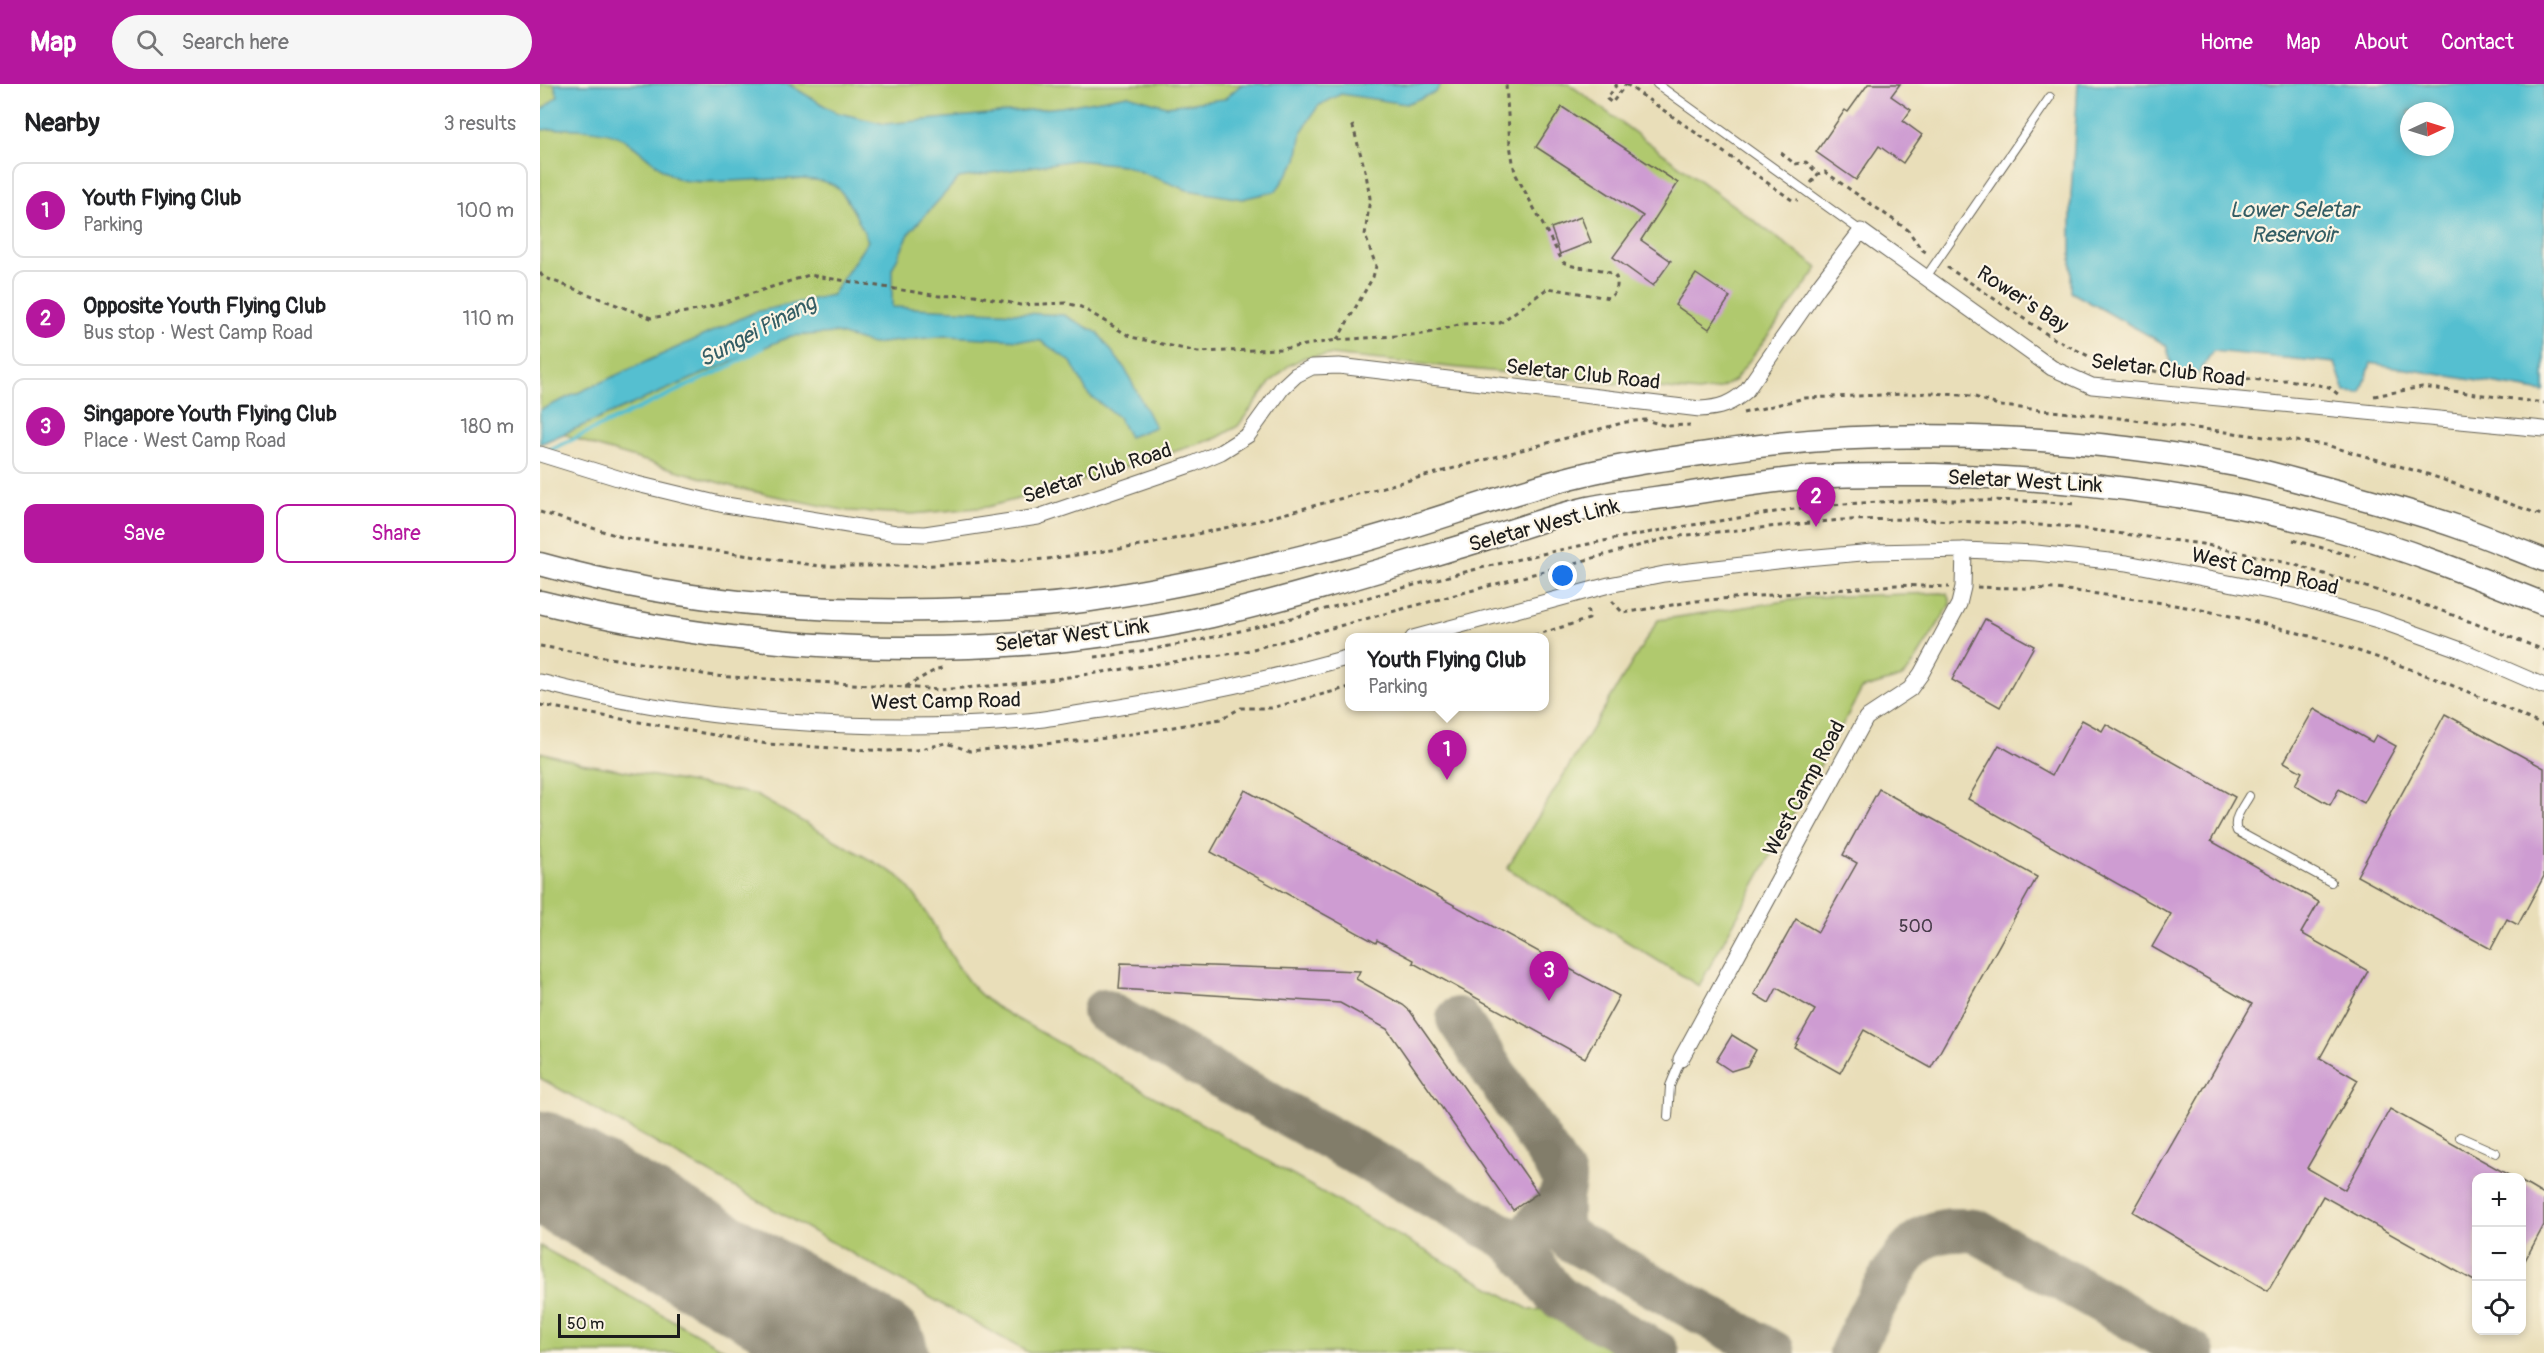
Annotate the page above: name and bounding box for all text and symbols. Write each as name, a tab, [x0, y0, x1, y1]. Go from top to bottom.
search box	[112, 15, 532, 69]
text: Map	[30, 25, 76, 60]
icon: search	[133, 26, 166, 59]
text: Search here	[181, 28, 289, 56]
text: Home	[2200, 29, 2253, 56]
text: Map	[2286, 29, 2321, 56]
text: About	[2354, 29, 2408, 56]
text: Contact	[2441, 29, 2514, 56]
north arrow	[2400, 102, 2454, 156]
text: Nearby	[24, 107, 100, 139]
text: 3 results	[444, 111, 516, 136]
text: Youth Flying Club	[83, 184, 241, 212]
water label: Lower Seletar Reservoir	[2229, 196, 2362, 249]
text: 1	[42, 198, 49, 223]
text: 100 m	[457, 198, 514, 223]
text: Parking	[83, 212, 143, 237]
street label: Rower's Bay	[1972, 260, 2074, 339]
water label: Sungei Pinang	[694, 287, 822, 373]
text: Opposite Youth Flying Club	[83, 292, 326, 320]
text: 2	[40, 306, 51, 331]
text: 110 m	[463, 306, 514, 331]
text: Bus stop · West Camp Road	[83, 320, 313, 345]
street label: Seletar Club Road	[2089, 348, 2247, 393]
street label: Seletar Club Road	[1504, 353, 1661, 396]
text: Singapore Youth Flying Club	[83, 400, 337, 428]
text: 3	[40, 414, 51, 439]
text: 180 m	[460, 414, 514, 439]
text: Place · West Camp Road	[83, 428, 286, 453]
street label: Seletar Club Road	[1019, 437, 1175, 510]
street label: Seletar West Link	[1947, 464, 2103, 499]
pin: 2	[1796, 478, 1836, 527]
street label: Seletar West Link	[1466, 492, 1623, 559]
button: Save	[24, 504, 264, 563]
button: Share	[276, 504, 516, 563]
street label: West Camp Road	[2189, 541, 2341, 602]
your location	[1548, 561, 1577, 590]
street label: Seletar West Link	[994, 613, 1151, 658]
popup	[1345, 633, 1549, 711]
text: Youth Flying Club	[1368, 646, 1526, 674]
text: Parking	[1368, 674, 1428, 699]
street label: West Camp Road	[871, 687, 1021, 716]
street label: West Camp Road	[1757, 716, 1852, 861]
pin: 1	[1428, 730, 1466, 780]
house number: 500	[1899, 915, 1933, 938]
pin: 3	[1530, 952, 1568, 1001]
map controls	[2472, 1173, 2526, 1335]
button: +	[2472, 1173, 2526, 1227]
button: −	[2472, 1227, 2526, 1281]
button: locate	[2472, 1281, 2526, 1335]
scale bar	[558, 1311, 680, 1338]
text: 50 m	[567, 1314, 604, 1334]

